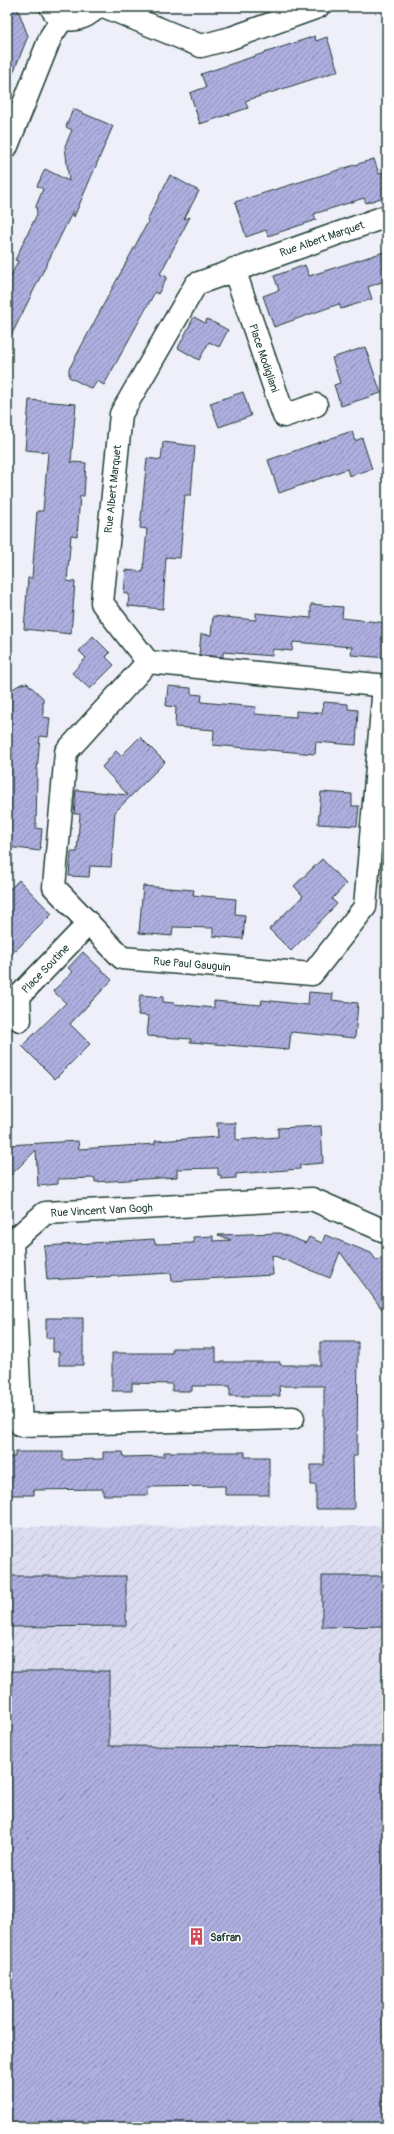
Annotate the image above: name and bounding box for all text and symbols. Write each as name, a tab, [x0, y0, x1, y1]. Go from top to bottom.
street label: Rue Albert Marquet	[278, 218, 367, 260]
street label: Place Modigliani	[247, 322, 282, 394]
street label: Rue Albert Marquet	[102, 444, 124, 534]
street label: Place Soutine	[19, 941, 72, 996]
street label: Rue Paul Gauguin	[153, 954, 231, 974]
street label: Rue Vincent Van Gogh	[50, 1201, 153, 1219]
building icon: Safran	[187, 1927, 207, 1947]
place label: Safran	[210, 1931, 241, 1944]

